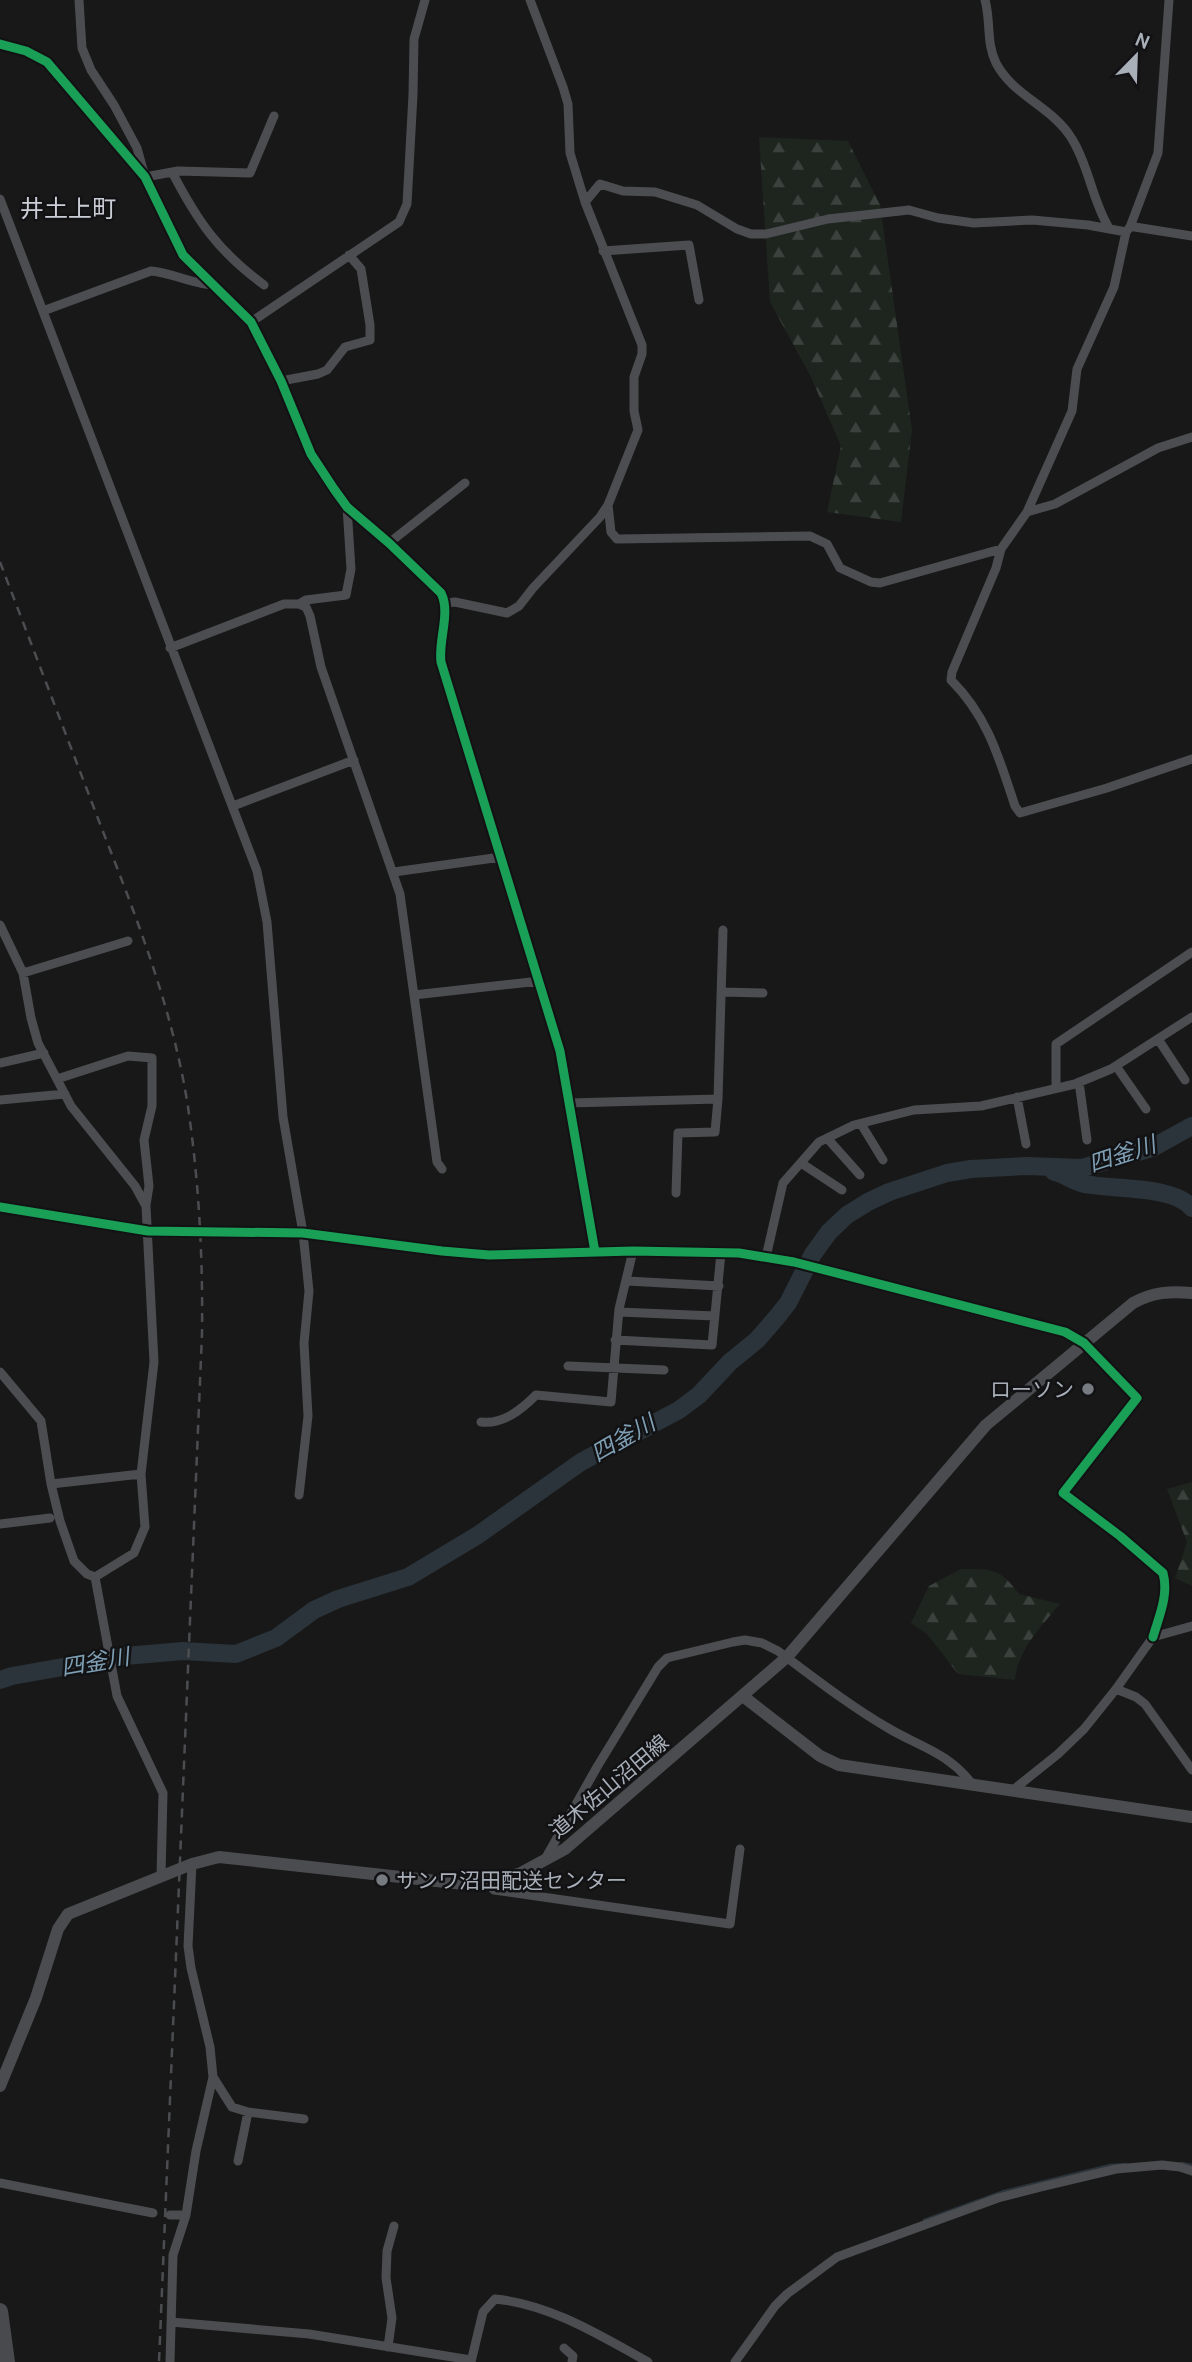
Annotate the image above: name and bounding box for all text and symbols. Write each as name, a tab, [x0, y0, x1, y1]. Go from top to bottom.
north arrow	[1101, 21, 1171, 91]
text: N	[1132, 28, 1153, 54]
district label: 井土上町	[20, 194, 116, 223]
water label: 四釜川	[1085, 1129, 1162, 1178]
place label: ローソン	[990, 1377, 1074, 1402]
marker: ローソン	[1080, 1381, 1096, 1397]
water label: 四釜川	[586, 1407, 662, 1467]
water label: 四釜川	[59, 1642, 134, 1682]
street label: 道木佐山沼田線	[545, 1729, 673, 1843]
place label: サンワ沼田配送センター	[396, 1868, 627, 1893]
marker: サンワ沼田配送センター	[374, 1872, 390, 1888]

